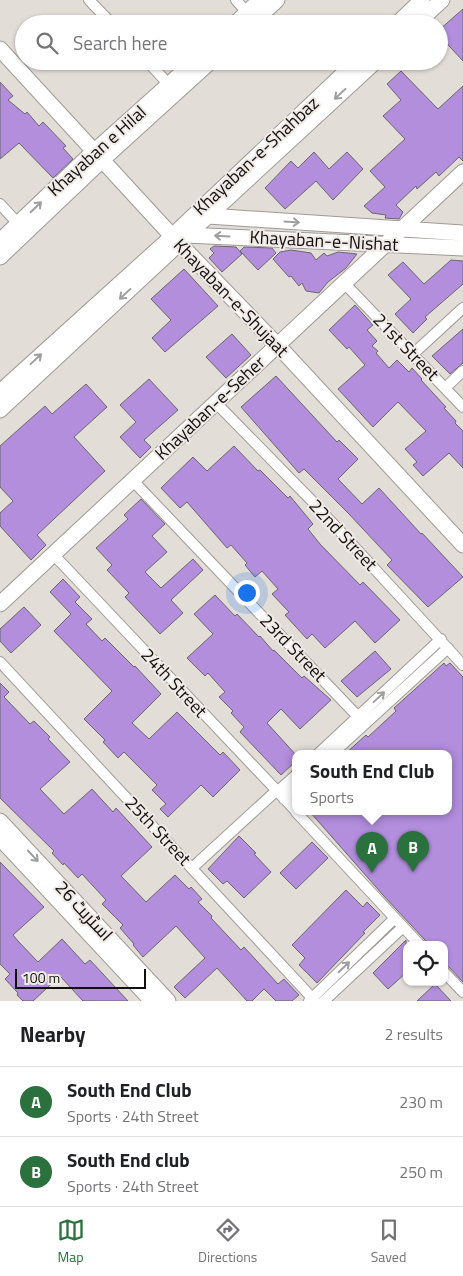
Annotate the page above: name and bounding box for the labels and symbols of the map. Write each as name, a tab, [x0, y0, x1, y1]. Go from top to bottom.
one-way arrow	[333, 88, 346, 100]
street label: Khayaban-e-Shahbaz	[187, 90, 325, 221]
street label: Khayaban e Hilal	[41, 99, 152, 202]
one-way arrow	[29, 202, 41, 214]
one-way arrow	[283, 217, 299, 226]
street label: Khayaban-e-Nishat	[249, 223, 400, 258]
street label: Khayaban-e-Shujaat	[167, 232, 296, 364]
one-way arrow	[214, 232, 230, 241]
one-way arrow	[118, 288, 131, 300]
street label: 21st Street	[367, 307, 446, 387]
street label: Khayaban-e-Seher	[148, 349, 271, 466]
one-way arrow	[29, 353, 42, 365]
street label: 22nd Street	[303, 493, 384, 577]
your location	[234, 580, 260, 606]
street label: 23rd Street	[254, 607, 333, 688]
street label: 24th Street	[135, 642, 214, 724]
one-way arrow	[372, 691, 385, 703]
street label: 25th Street	[119, 790, 198, 872]
pin: B	[397, 831, 429, 872]
pin: A	[356, 832, 388, 873]
one-way arrow	[27, 850, 39, 863]
street label: اسٹریٹ 26	[49, 874, 119, 947]
one-way arrow	[337, 961, 350, 973]
scale bar	[15, 966, 146, 989]

